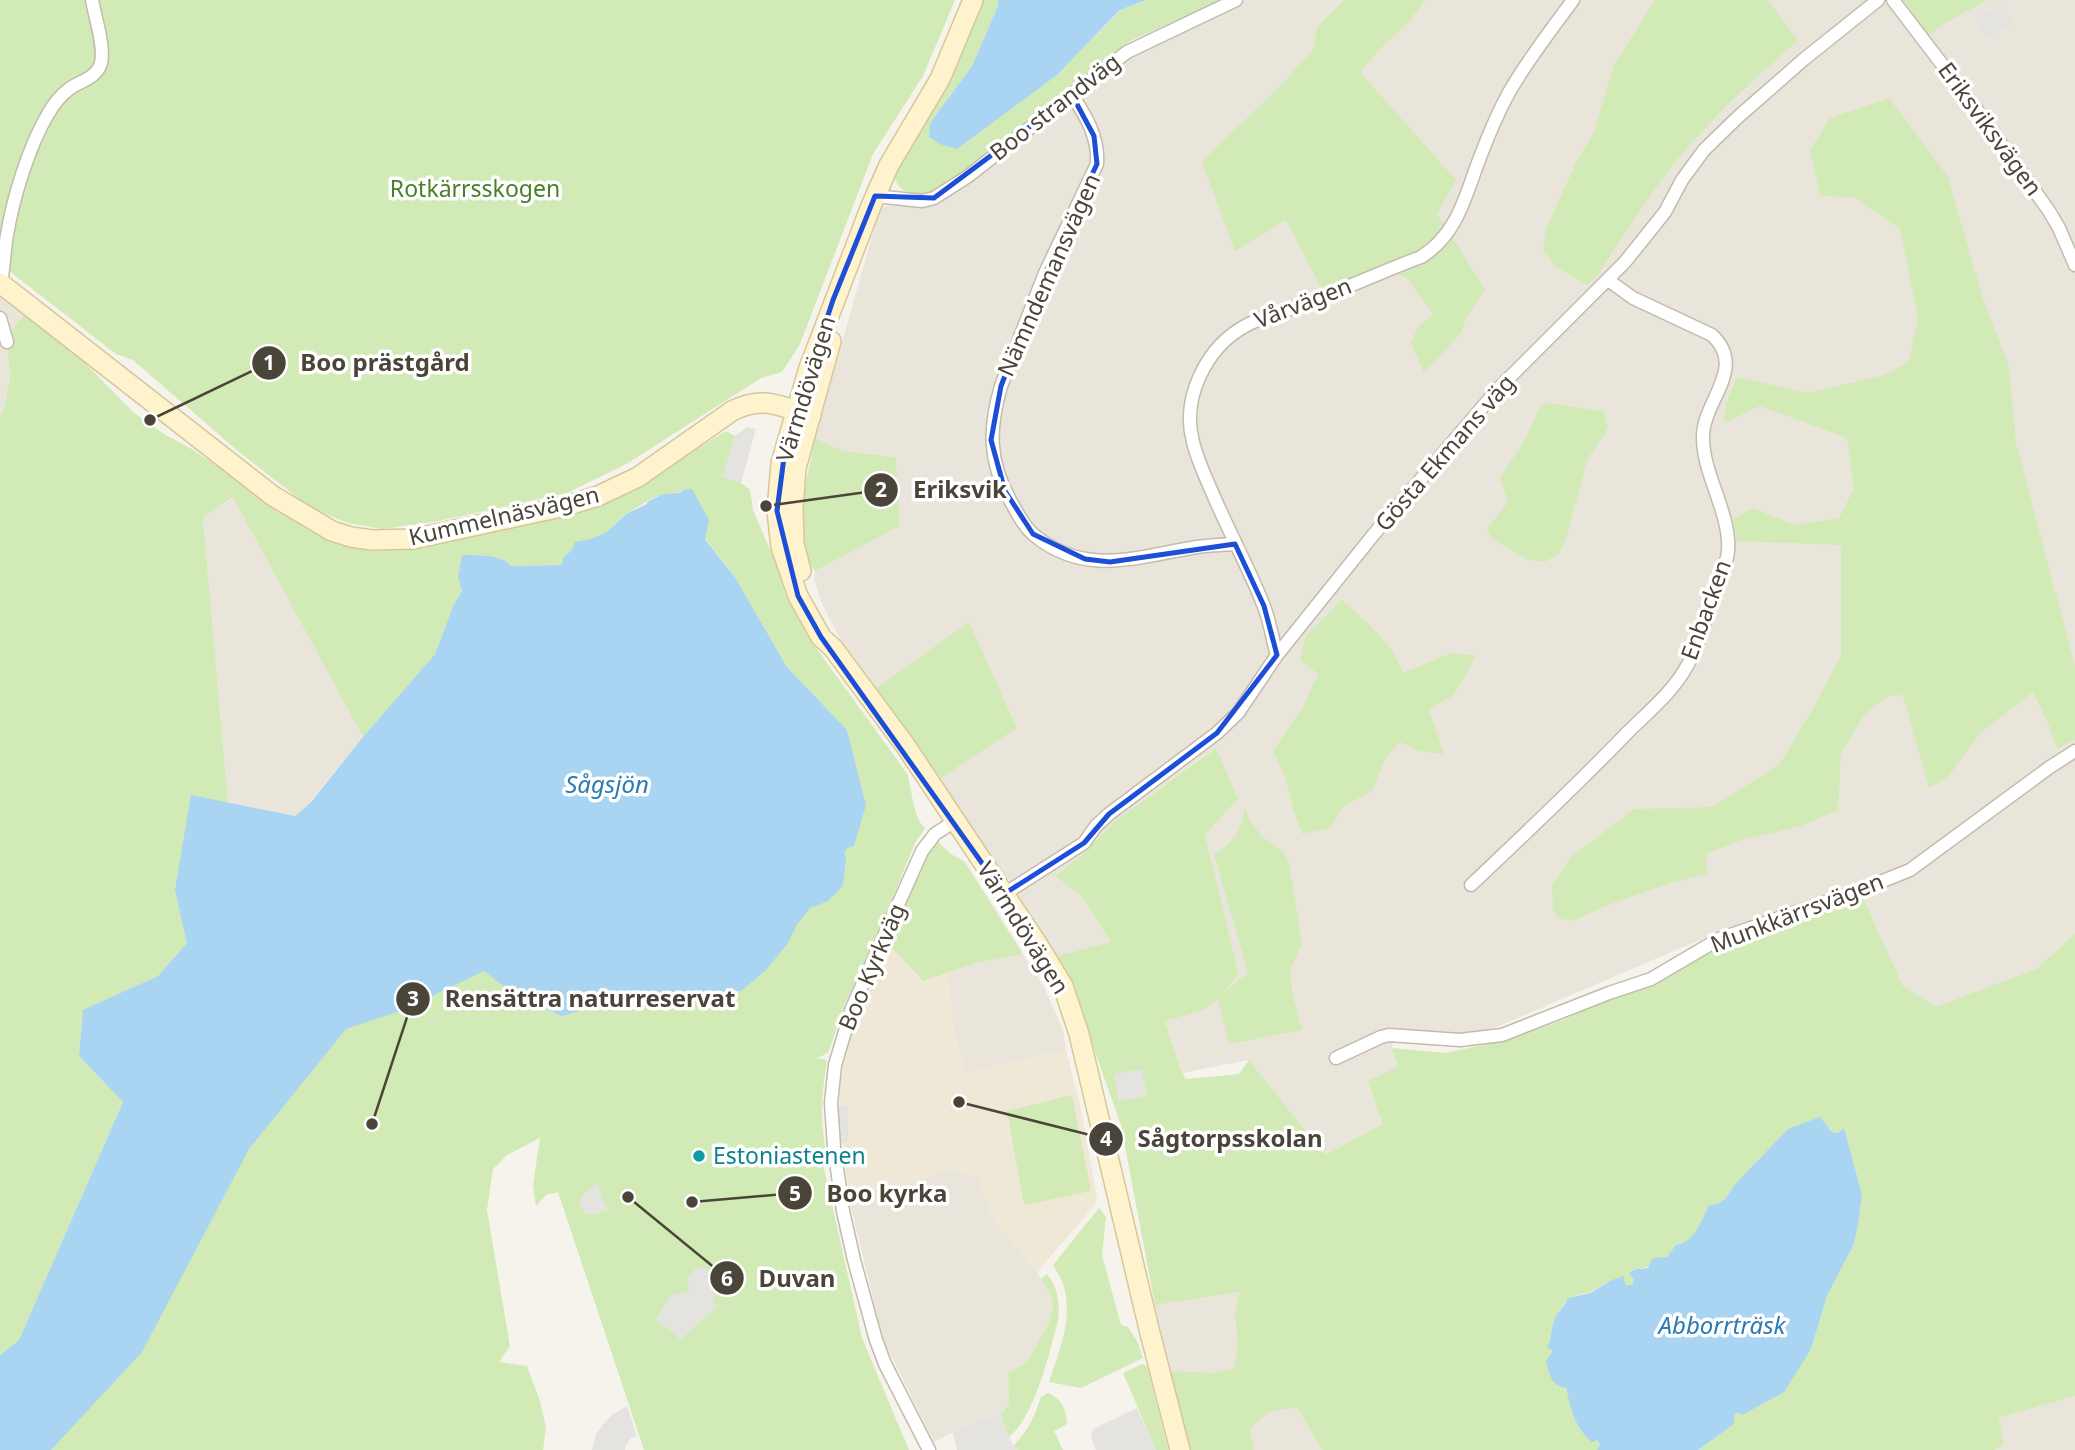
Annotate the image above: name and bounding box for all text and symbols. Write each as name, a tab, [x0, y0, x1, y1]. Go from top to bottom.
street label: Boo strandväg	[983, 45, 1126, 167]
street label: Eriksviksvägen	[1931, 55, 2050, 202]
street label: Nämndemansvägen	[989, 168, 1107, 381]
park label: Rotkärrsskogen	[390, 172, 560, 204]
street label: Vårvägen	[1249, 269, 1356, 335]
street label: Värmdövägen	[768, 312, 842, 465]
callout: Boo prästgård	[252, 341, 484, 386]
text: Boo prästgård	[300, 345, 470, 378]
text: 1	[263, 348, 275, 376]
street label: Gösta Ekmans väg	[1367, 367, 1521, 538]
callout: Eriksvik	[864, 467, 1021, 512]
text: Eriksvik	[913, 472, 1007, 505]
text: 2	[875, 475, 887, 503]
street label: Kummelnäsvägen	[405, 478, 602, 552]
street label: Enbacken	[1672, 555, 1738, 664]
water label: Sågsjön	[565, 767, 649, 800]
street label: Värmdövägen	[970, 855, 1077, 1000]
street label: Munkkärrsvägen	[1706, 864, 1888, 960]
street label: Boo Kyrkväg	[830, 898, 912, 1035]
callout: Rensättra naturreservat	[396, 977, 750, 1022]
text: Rensättra naturreservat	[445, 981, 735, 1014]
text: 3	[407, 984, 419, 1012]
callout: Sågtorpsskolan	[1088, 1116, 1337, 1161]
text: Sågtorpsskolan	[1137, 1121, 1323, 1154]
text: 4	[1100, 1124, 1112, 1152]
place label: Estoniastenen	[713, 1139, 866, 1171]
marker: Estoniastenen	[691, 1148, 707, 1164]
callout: Boo kyrka	[778, 1171, 961, 1216]
text: Boo kyrka	[827, 1176, 947, 1209]
text: 5	[789, 1179, 801, 1207]
callout: Duvan	[709, 1256, 849, 1301]
text: Duvan	[759, 1261, 835, 1294]
text: 6	[721, 1264, 733, 1292]
water label: Abborrträsk	[1657, 1308, 1787, 1341]

